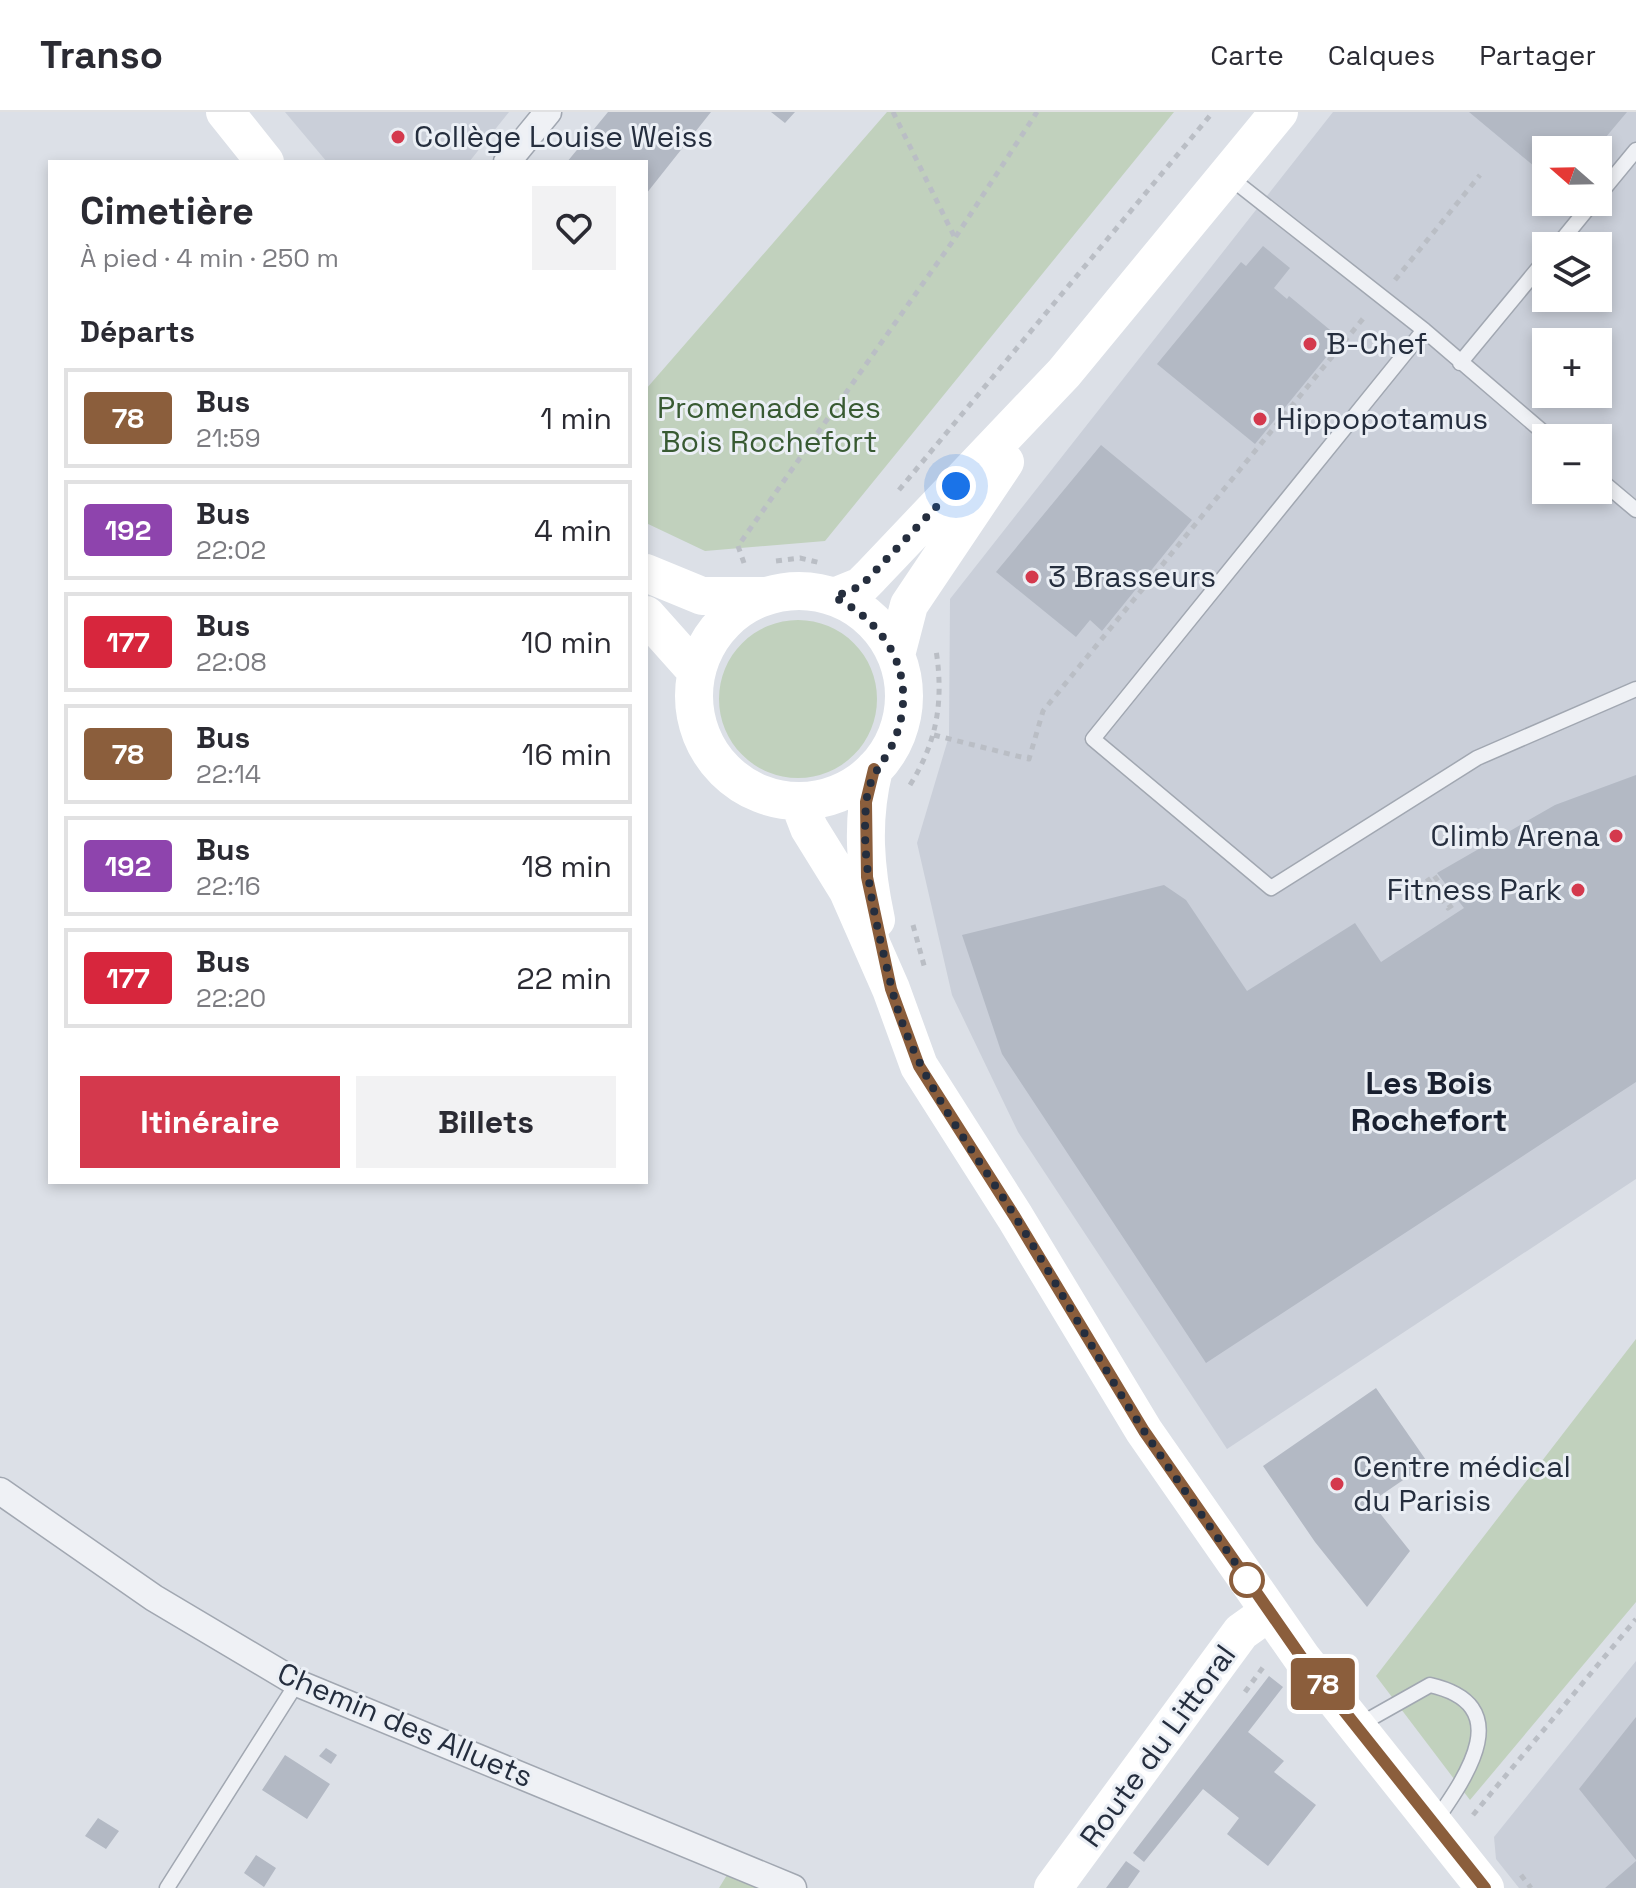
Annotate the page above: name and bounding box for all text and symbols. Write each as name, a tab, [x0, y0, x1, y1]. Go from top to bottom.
text: Transo	[40, 31, 163, 79]
text: Carte	[1210, 37, 1284, 73]
text: Calques	[1328, 37, 1435, 73]
text: Partager	[1479, 37, 1596, 73]
place label: Collège Louise Weiss	[414, 117, 713, 156]
marker: Collège Louise Weiss	[389, 128, 407, 146]
north arrow	[1532, 136, 1612, 216]
map controls	[1532, 136, 1612, 504]
button: heart	[532, 186, 616, 270]
text: Cimetière	[80, 187, 254, 235]
button: layers	[1532, 232, 1612, 312]
text: À pied · 4 min · 250 m	[80, 241, 339, 275]
text: Départs	[80, 312, 195, 351]
place label: B-Chef	[1326, 324, 1428, 363]
button: +	[1532, 328, 1612, 408]
marker: B-Chef	[1301, 335, 1319, 353]
text: Bus	[196, 382, 250, 421]
park label: Promenade des Bois Rochefort	[657, 388, 881, 461]
text: 1 min	[540, 399, 612, 438]
place label: Hippopotamus	[1276, 399, 1488, 438]
text: 78	[112, 400, 144, 436]
marker: Hippopotamus	[1251, 410, 1269, 428]
text: 21:59	[196, 421, 261, 455]
button: −	[1532, 424, 1612, 504]
your location	[936, 466, 976, 506]
text: Bus	[196, 494, 250, 533]
text: 4 min	[534, 511, 612, 550]
text: 192	[105, 512, 151, 548]
text: 22:02	[196, 533, 266, 567]
place label: 3 Brasseurs	[1048, 557, 1216, 596]
marker: 3 Brasseurs	[1023, 568, 1041, 586]
text: Bus	[196, 606, 250, 645]
text: 10 min	[521, 623, 612, 662]
text: 177	[106, 624, 150, 660]
text: 22:08	[196, 645, 267, 679]
text: Bus	[196, 718, 250, 757]
text: 16 min	[522, 735, 612, 774]
text: 78	[112, 736, 144, 772]
text: 22:14	[196, 757, 261, 791]
place label: Climb Arena	[1431, 816, 1600, 855]
marker: Climb Arena	[1607, 827, 1625, 845]
text: Bus	[196, 830, 250, 869]
text: 18 min	[522, 847, 612, 886]
text: 192	[105, 848, 151, 884]
text: 22:16	[196, 869, 261, 903]
place label: Fitness Park	[1387, 870, 1562, 909]
marker: Fitness Park	[1569, 881, 1587, 899]
text: Bus	[196, 942, 250, 981]
text: 22 min	[517, 959, 612, 998]
text: 177	[106, 960, 150, 996]
text: 22:20	[196, 981, 266, 1015]
district label: Les Bois Rochefort	[1351, 1063, 1507, 1140]
button: Itinéraire	[80, 1076, 340, 1168]
button: Billets	[356, 1076, 616, 1168]
place label: Centre médical du Parisis	[1353, 1447, 1571, 1520]
marker: Centre médical du Parisis	[1328, 1475, 1346, 1493]
unlabelled marker	[1230, 1563, 1264, 1597]
street label: Route du Littoral	[1071, 1637, 1244, 1855]
street label: Chemin des Alluets	[272, 1653, 539, 1796]
line badge: 78	[1287, 1658, 1359, 1710]
text: 78	[1307, 1666, 1339, 1702]

